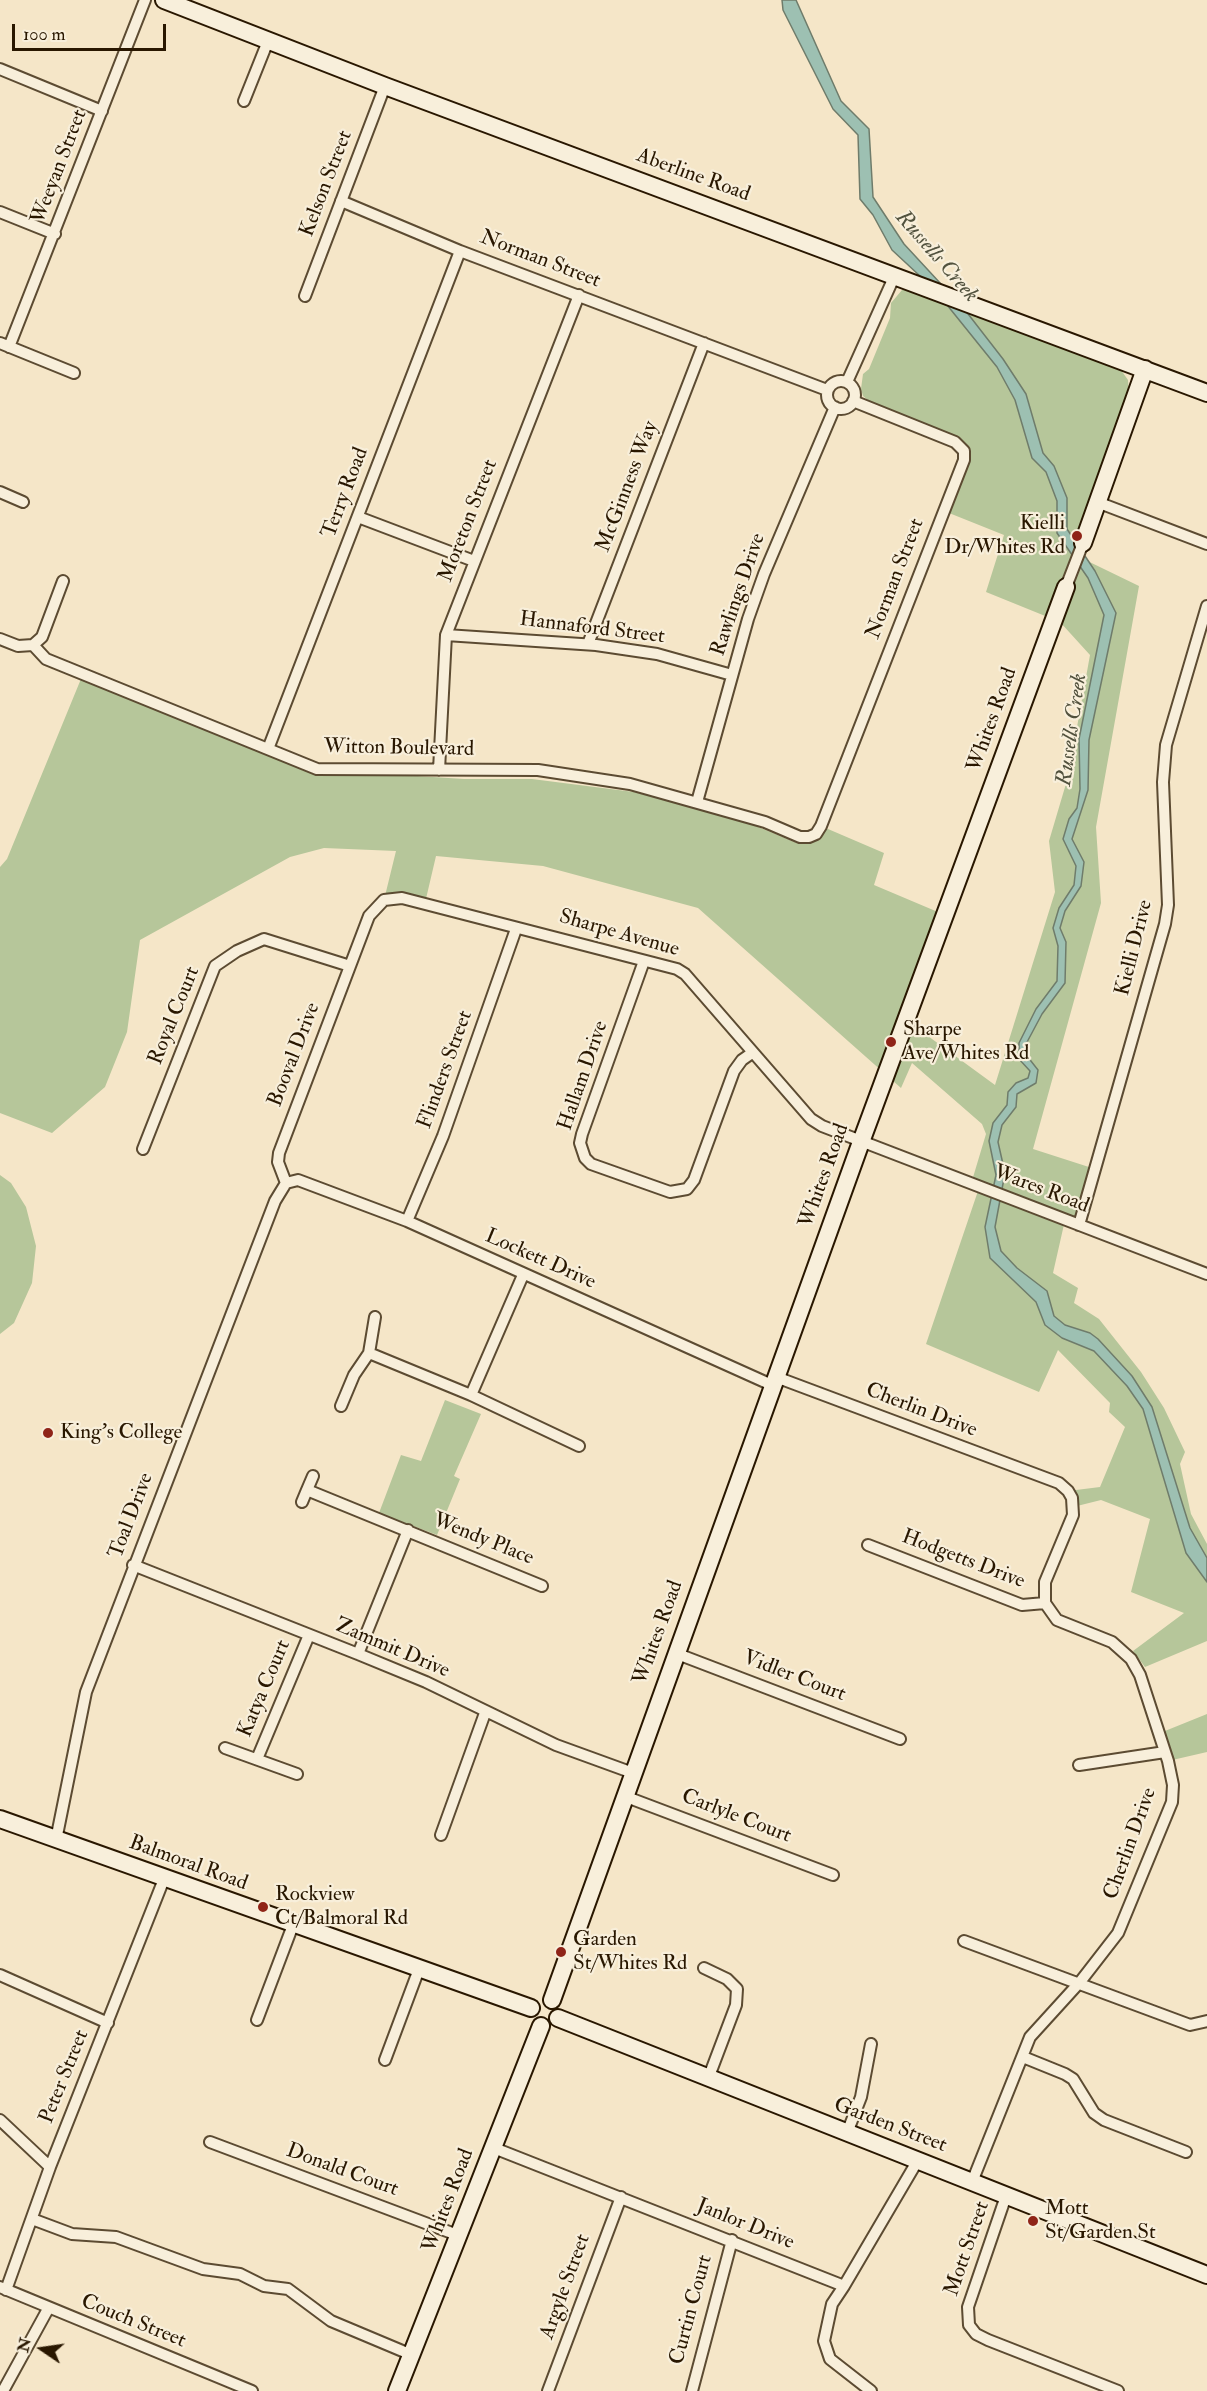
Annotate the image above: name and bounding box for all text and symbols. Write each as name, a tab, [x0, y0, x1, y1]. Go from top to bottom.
scale bar	[15, 12, 170, 50]
text: 100 m	[23, 23, 66, 46]
street label: Weeyan Street	[27, 106, 93, 228]
street label: Kelson Street	[295, 127, 359, 241]
street label: Aberline Road	[633, 144, 753, 208]
water label: Russells Creek	[889, 206, 983, 308]
street label: Norman Street	[476, 225, 604, 295]
street label: McGinness Way	[591, 418, 665, 556]
street label: Terry Road	[317, 444, 375, 542]
street label: Moreton Street	[434, 456, 504, 586]
place label: Kielli Dr/Whites Rd	[944, 511, 1065, 561]
street label: Norman Street	[861, 515, 931, 643]
marker: Kielli Dr/Whites Rd	[1070, 529, 1084, 543]
street label: Rawlings Drive	[706, 530, 772, 660]
street label: Hannaford Street	[518, 608, 666, 650]
street label: Whites Road	[962, 664, 1024, 776]
water label: Russells Creek	[1052, 672, 1094, 788]
street label: Witton Boulevard	[324, 735, 474, 763]
street label: Kielli Drive	[1111, 898, 1159, 998]
street label: Sharpe Avenue	[556, 905, 682, 963]
street label: Royal Court	[144, 963, 206, 1069]
street label: Booval Drive	[264, 999, 326, 1111]
street label: Flinders Street	[413, 1007, 479, 1133]
place label: Sharpe Ave/Whites Rd	[903, 1017, 1029, 1067]
street label: Hallam Drive	[554, 1018, 614, 1134]
marker: Sharpe Ave/Whites Rd	[884, 1035, 898, 1049]
street label: Whites Road	[794, 1120, 856, 1232]
street label: Wares Road	[990, 1160, 1092, 1220]
street label: Lockett Drive	[481, 1224, 599, 1296]
street label: Cherlin Drive	[862, 1378, 980, 1444]
place label: King's College	[60, 1420, 182, 1446]
marker: King's College	[41, 1426, 55, 1440]
street label: Toal Drive	[104, 1470, 160, 1562]
street label: Wendy Place	[429, 1508, 537, 1572]
street label: Hodgetts Drive	[898, 1525, 1028, 1595]
street label: Whites Road	[628, 1577, 690, 1689]
street label: Zammit Drive	[331, 1614, 453, 1684]
street label: Katya Court	[233, 1637, 297, 1741]
street label: Vidler Court	[739, 1646, 849, 1708]
street label: Carlyle Court	[678, 1785, 794, 1849]
street label: Cherlin Drive	[1099, 1785, 1163, 1903]
street label: Balmoral Road	[125, 1831, 251, 1897]
place label: Rockview Ct/Balmoral Rd	[275, 1882, 408, 1932]
marker: Rockview Ct/Balmoral Rd	[256, 1900, 270, 1914]
place label: Garden St/Whites Rd	[573, 1927, 687, 1977]
marker: Garden St/Whites Rd	[554, 1945, 568, 1959]
street label: Peter Street	[35, 2026, 95, 2128]
street label: Garden Street	[830, 2093, 950, 2159]
street label: Donald Court	[282, 2139, 402, 2203]
street label: Whites Road	[418, 2146, 480, 2256]
street label: Janlor Drive	[692, 2194, 798, 2256]
place label: Mott St/Garden St	[1045, 2196, 1156, 2246]
street label: Mott Street	[940, 2198, 996, 2300]
marker: Mott St/Garden St	[1026, 2214, 1040, 2228]
street label: Argyle Street	[535, 2231, 597, 2343]
street label: Curtin Court	[665, 2252, 719, 2368]
street label: Couch Street	[77, 2290, 189, 2354]
north arrow	[12, 2319, 72, 2379]
text: N	[13, 2336, 36, 2354]

